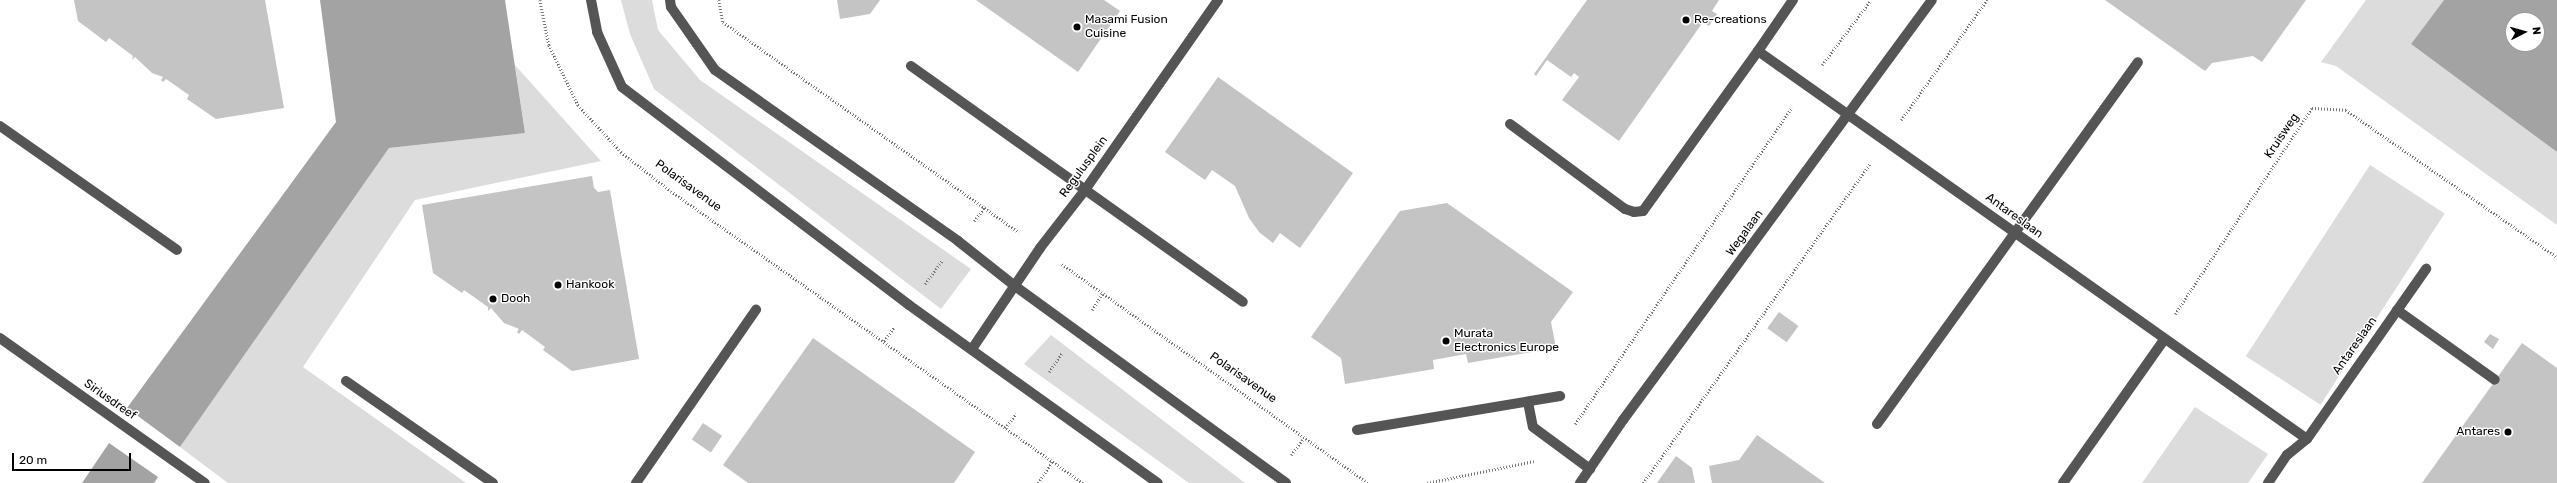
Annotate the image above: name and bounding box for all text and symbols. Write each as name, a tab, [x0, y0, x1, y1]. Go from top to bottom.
north arrow	[2505, 12, 2545, 52]
place label: Masami Fusion Cuisine	[1085, 13, 1168, 41]
place label: Re-creations	[1694, 13, 1767, 27]
marker: Re-creations	[1681, 15, 1691, 25]
marker: Masami Fusion Cuisine	[1072, 22, 1082, 32]
text: N	[2530, 26, 2543, 35]
street label: Kruisweg	[2262, 111, 2302, 161]
street label: Regulusplein	[1057, 134, 1111, 200]
street label: Polarisavenue	[652, 157, 724, 215]
street label: Antareslaan	[1983, 190, 2045, 242]
street label: Wegalaan	[1724, 207, 1766, 259]
place label: Hankook	[566, 278, 614, 292]
marker: Hankook	[553, 280, 563, 290]
place label: Dooh	[501, 292, 530, 306]
marker: Dooh	[488, 294, 498, 304]
street label: Antareslaan	[2330, 314, 2380, 378]
place label: Murata Electronics Europe	[1454, 327, 1559, 355]
marker: Murata Electronics Europe	[1441, 336, 1451, 346]
street label: Polarisavenue	[1207, 350, 1279, 406]
street label: Siriusdreef	[81, 377, 139, 423]
place label: Antares	[2456, 425, 2500, 439]
marker: Antares	[2503, 427, 2513, 437]
scale bar	[14, 445, 133, 471]
text: 20 m	[19, 453, 47, 467]

